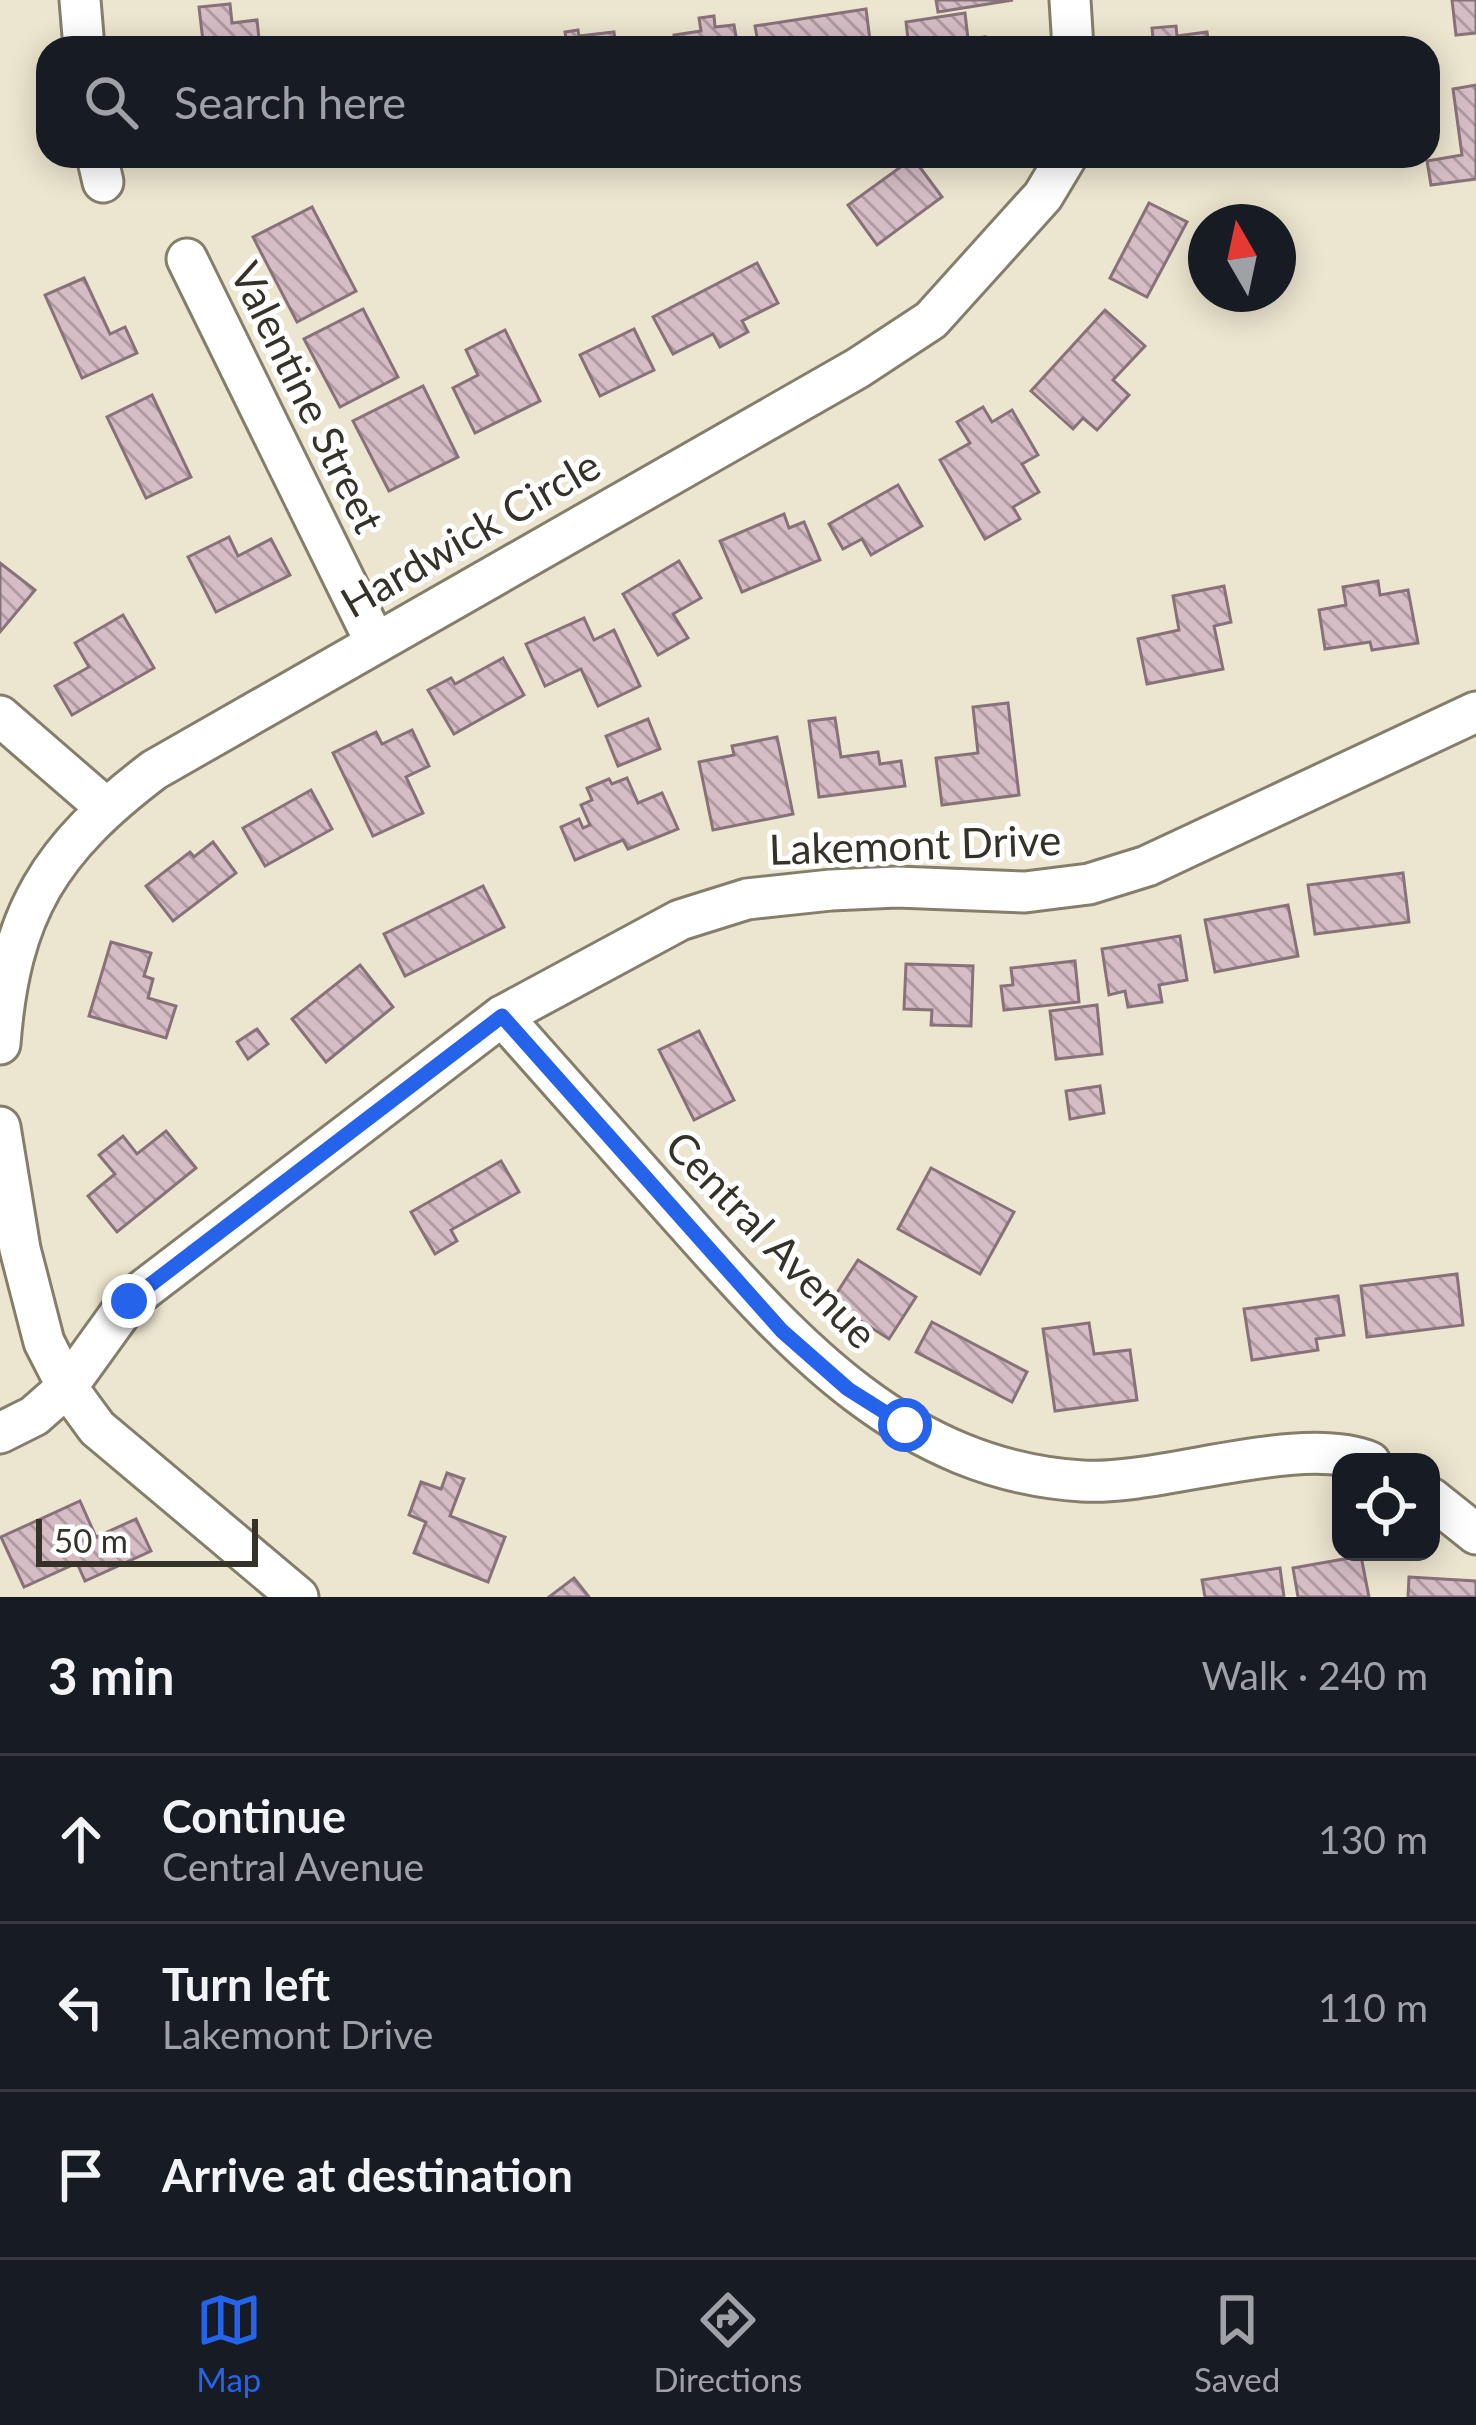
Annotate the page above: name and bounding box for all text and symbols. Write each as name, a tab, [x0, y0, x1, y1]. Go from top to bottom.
search box	[36, 36, 1440, 168]
icon: search	[78, 69, 144, 135]
text: Search here	[174, 75, 406, 129]
north arrow	[1188, 204, 1296, 312]
street label: Valentine Street	[221, 254, 395, 540]
street label: Hardwick Circle	[332, 439, 608, 627]
street label: Lakemont Drive	[768, 814, 1062, 874]
street label: Central Avenue	[656, 1120, 888, 1358]
route end	[102, 1274, 156, 1328]
route start	[878, 1398, 932, 1452]
map controls	[1332, 1453, 1440, 1561]
button: locate	[1332, 1453, 1440, 1561]
scale bar	[36, 1513, 258, 1566]
text: 50 m	[54, 1520, 128, 1560]
text: 3 min	[48, 1645, 174, 1706]
text: Walk · 240 m	[1201, 1652, 1428, 1698]
text: Continue	[162, 1789, 346, 1843]
icon: ahead	[48, 1806, 114, 1872]
text: 130 m	[1318, 1816, 1428, 1862]
text: Central Avenue	[162, 1843, 424, 1889]
text: Turn left	[162, 1957, 330, 2011]
icon: left	[48, 1974, 114, 2040]
text: 110 m	[1318, 1984, 1428, 2030]
text: Lakemont Drive	[162, 2011, 433, 2057]
icon: arrive	[48, 2142, 114, 2208]
text: Arrive at destination	[162, 2148, 573, 2202]
tab: Map	[196, 2287, 262, 2399]
tab: Directions	[653, 2287, 802, 2399]
tab: Saved	[1194, 2287, 1280, 2399]

